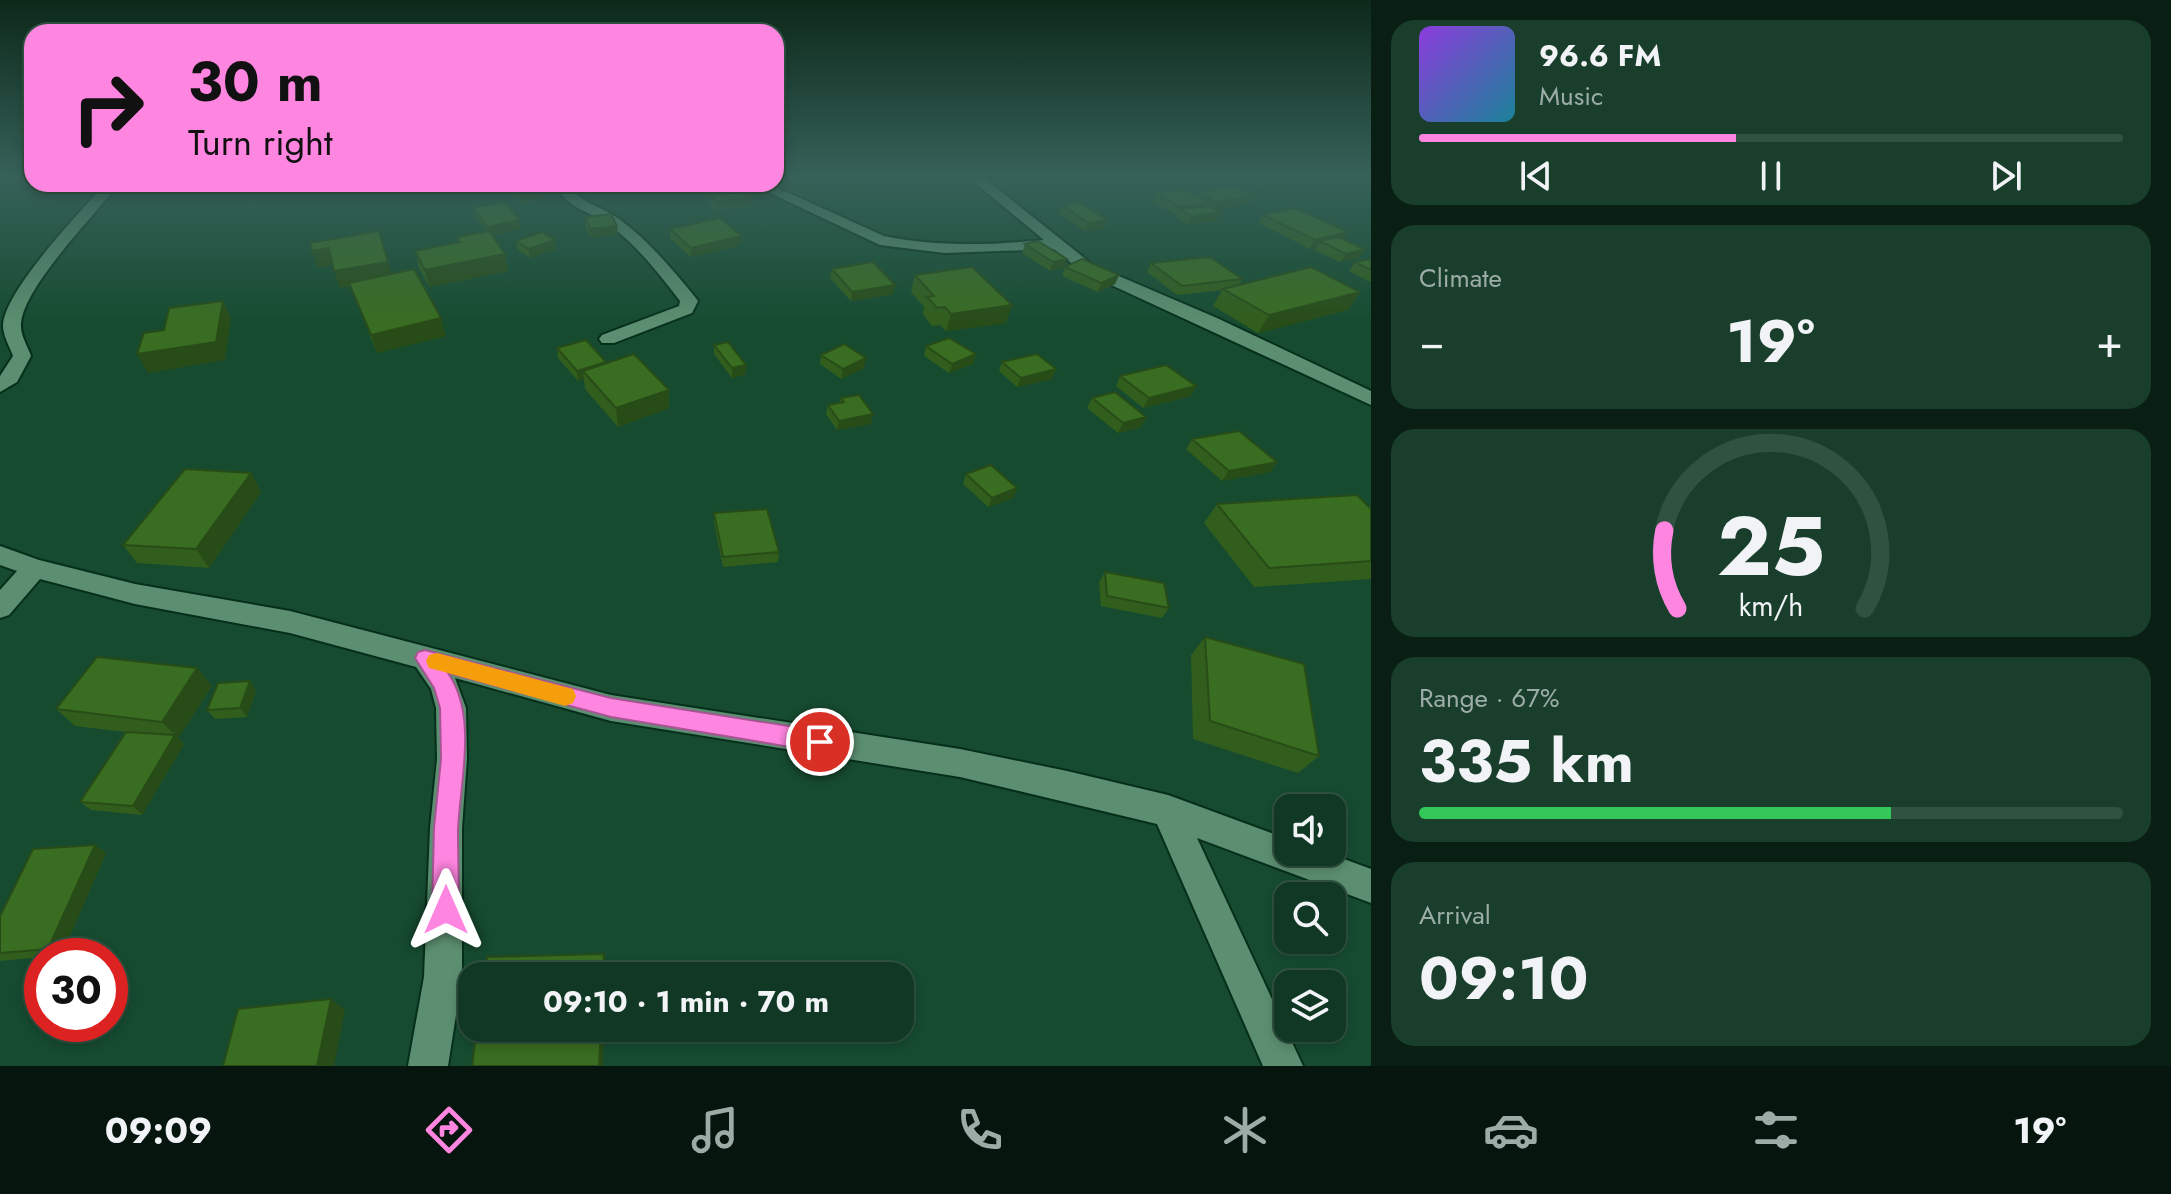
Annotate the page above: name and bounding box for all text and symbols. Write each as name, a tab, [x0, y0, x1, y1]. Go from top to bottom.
text: 96.6 FM	[1539, 34, 1661, 77]
text: 30 m	[188, 41, 323, 122]
icon: right	[56, 56, 160, 160]
text: Music	[1539, 77, 1603, 115]
text: Turn right	[188, 116, 333, 168]
icon: previous	[1514, 154, 1558, 198]
icon: pause	[1749, 154, 1793, 198]
icon: next	[1984, 154, 2028, 198]
text: Climate	[1419, 259, 1502, 297]
text: 19°	[1726, 298, 1815, 385]
text: −	[1419, 310, 1445, 374]
text: +	[2096, 310, 2123, 374]
text: 25	[1717, 486, 1825, 606]
text: km/h	[1739, 585, 1803, 627]
text: Range · 67%	[1419, 679, 1559, 717]
pin	[786, 708, 854, 776]
text: 335 km	[1419, 718, 1634, 805]
icon: arrive	[798, 720, 842, 764]
map controls	[1274, 794, 1346, 1042]
button: sound	[1274, 794, 1346, 866]
position arrow	[404, 868, 488, 952]
button: search	[1274, 882, 1346, 954]
text: Arrival	[1419, 896, 1491, 934]
text: 09:10	[1419, 935, 1588, 1022]
speed limit sign: 30	[24, 938, 128, 1042]
button: layers	[1274, 970, 1346, 1042]
text: 09:10 · 1 min · 70 m	[543, 980, 829, 1023]
icon: directions	[421, 1102, 477, 1158]
icon: music	[687, 1102, 743, 1158]
icon: phone	[952, 1102, 1008, 1158]
icon: climate	[1217, 1102, 1273, 1158]
icon: car	[1483, 1102, 1539, 1158]
icon: filters	[1748, 1102, 1804, 1158]
text: 09:09	[105, 1104, 212, 1156]
text: 19°	[2013, 1104, 2066, 1156]

